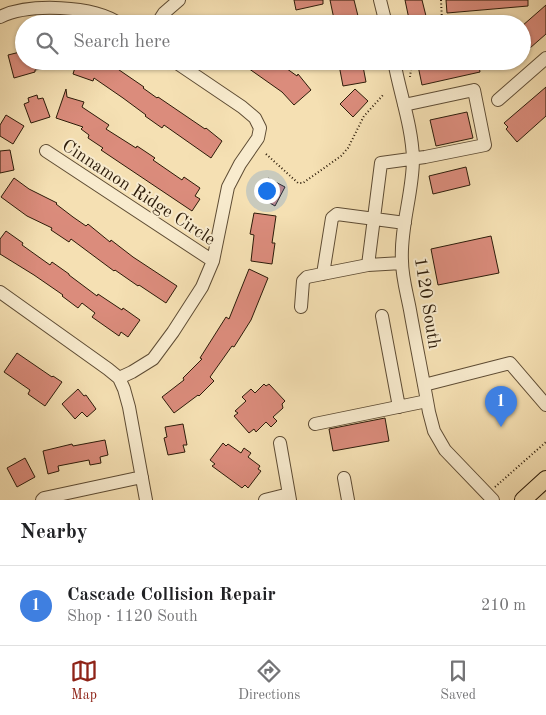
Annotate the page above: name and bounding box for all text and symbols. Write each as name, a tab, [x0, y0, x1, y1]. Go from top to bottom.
search box	[15, 15, 531, 70]
icon: search	[33, 29, 61, 57]
text: Search here	[73, 33, 170, 52]
street label: Cinnamon Ridge Circle	[59, 137, 218, 249]
your location	[254, 178, 280, 204]
street label: 1120 South	[411, 256, 443, 350]
pin: 1	[485, 386, 517, 427]
text: Nearby	[20, 522, 88, 543]
text: Cascade Collision Repair	[67, 586, 276, 605]
text: 1	[31, 598, 41, 614]
text: 210 m	[481, 598, 526, 614]
text: Shop · 1120 South	[67, 609, 198, 625]
tab: Map	[70, 657, 98, 704]
tab: Directions	[238, 657, 300, 704]
tab: Saved	[440, 657, 476, 704]

